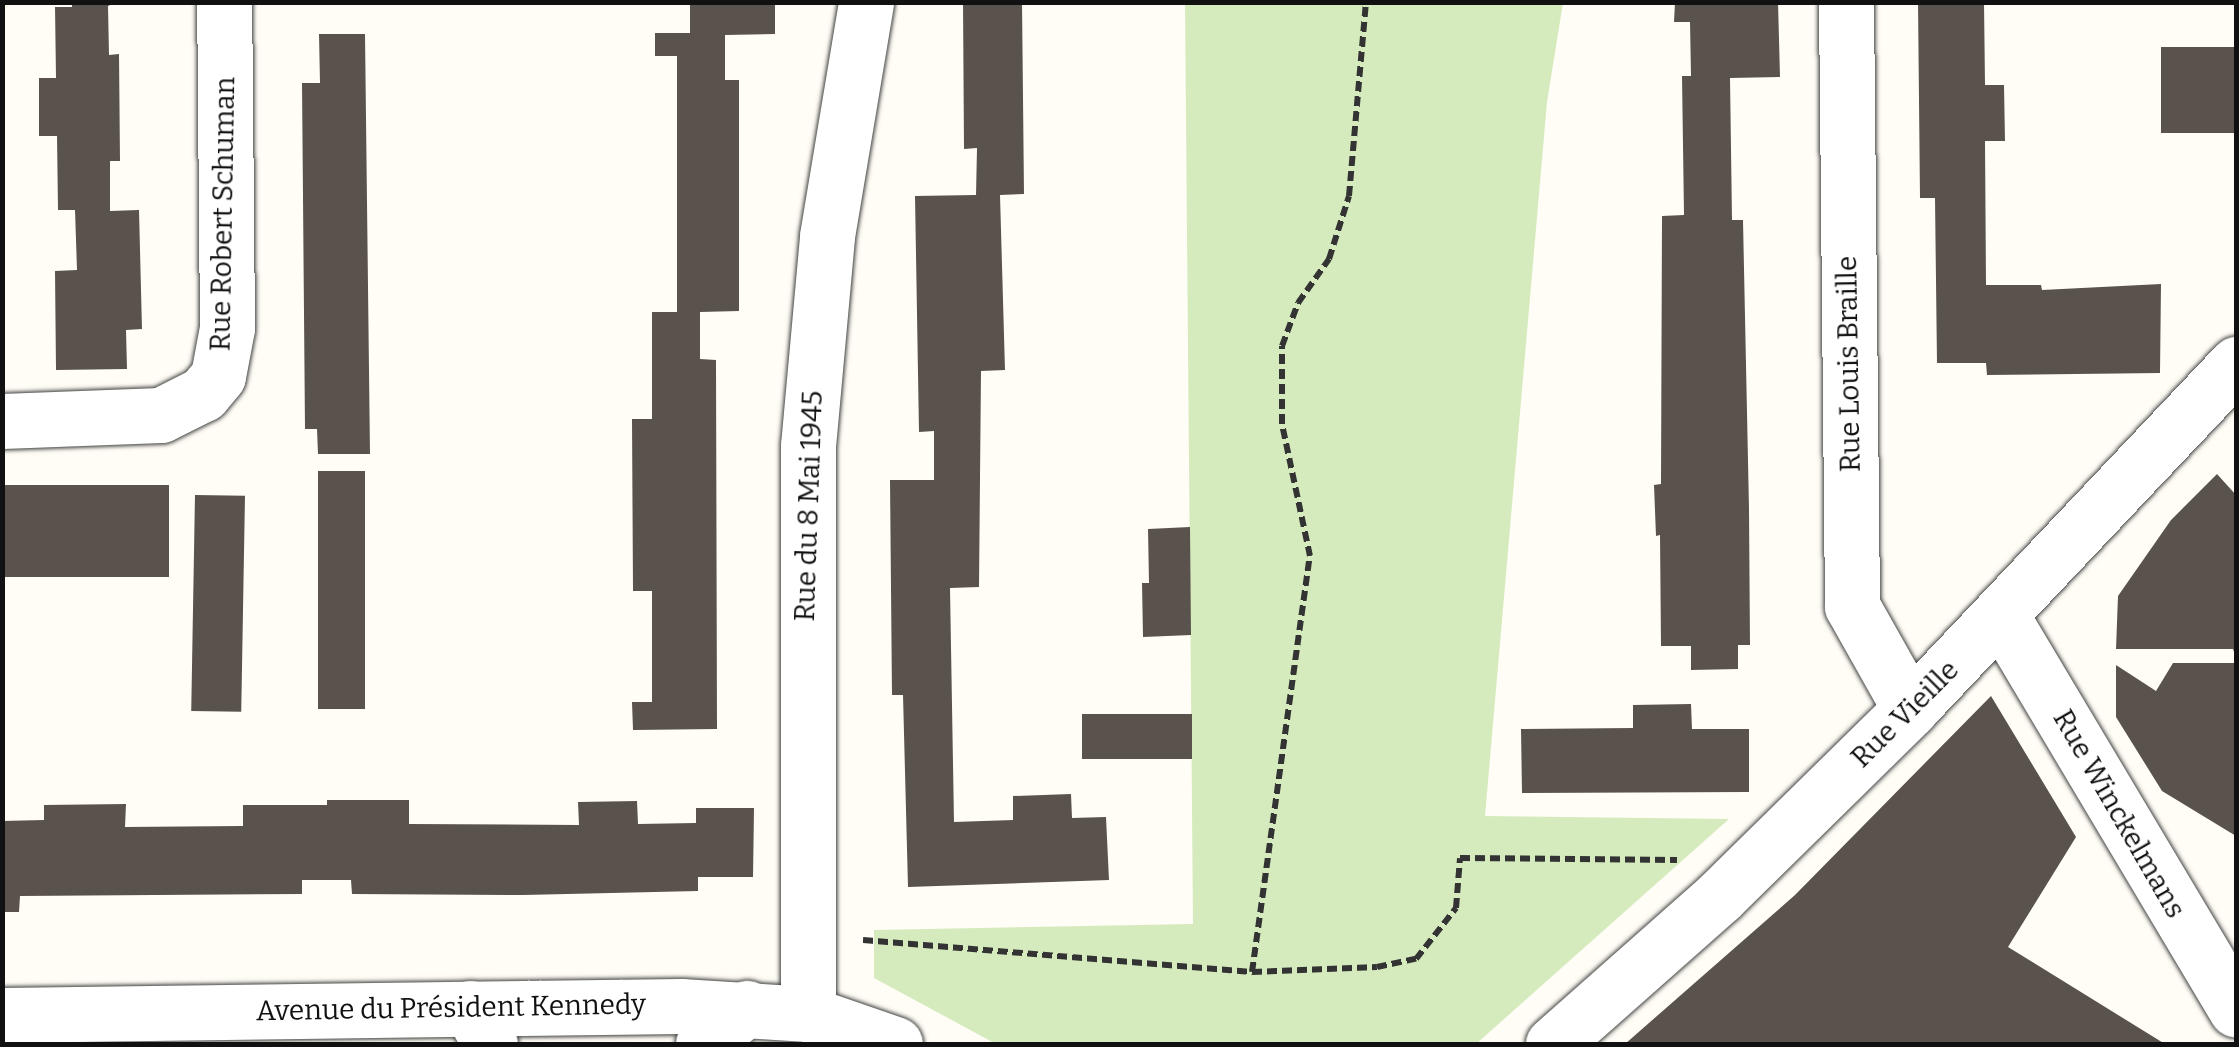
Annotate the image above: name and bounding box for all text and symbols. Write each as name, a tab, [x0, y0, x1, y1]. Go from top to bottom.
street label: Rue Robert Schuman	[204, 76, 242, 352]
street label: Rue Louis Braille	[1830, 256, 1868, 472]
street label: Rue du 8 Mai 1945	[788, 390, 830, 622]
street label: Rue Vieille	[1844, 653, 1966, 775]
street label: Rue Winckelmans	[2046, 704, 2192, 924]
street label: Avenue du Président Kennedy	[256, 988, 646, 1028]

